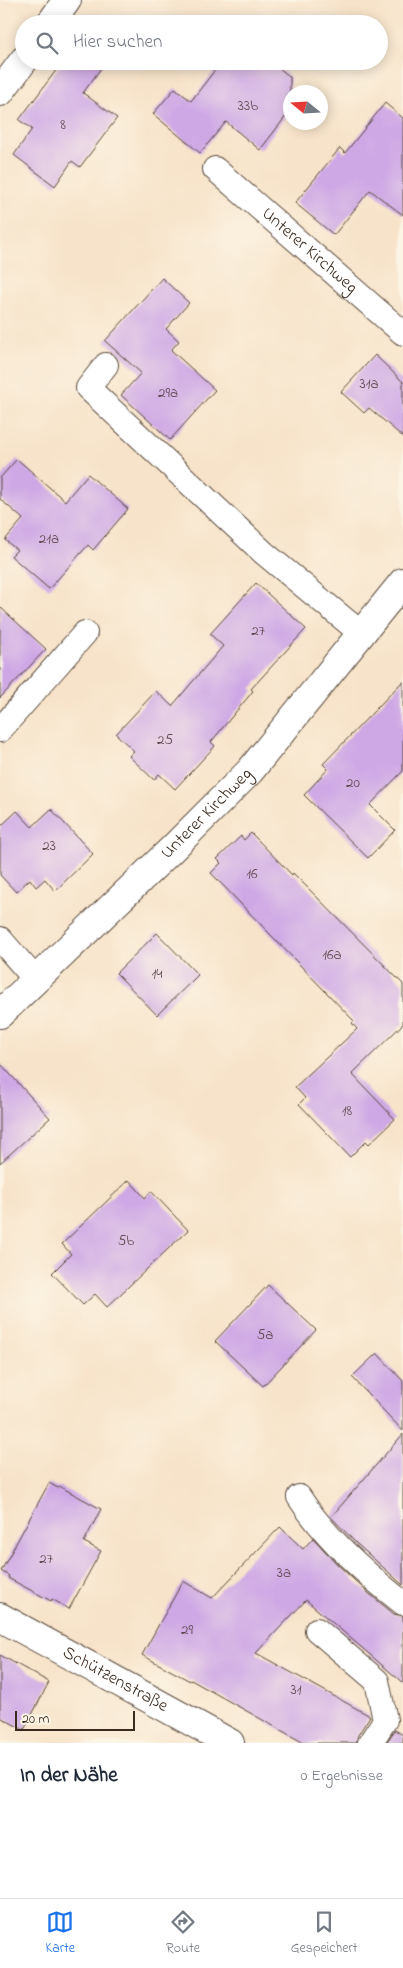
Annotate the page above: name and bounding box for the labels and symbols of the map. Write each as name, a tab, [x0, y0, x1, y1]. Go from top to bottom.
north arrow	[283, 85, 328, 130]
house number: 33b	[238, 95, 258, 117]
house number: 8	[60, 114, 66, 136]
street label: Unterer Kirchweg	[255, 202, 363, 301]
house number: 31a	[359, 373, 379, 395]
house number: 29a	[158, 382, 178, 404]
house number: 21a	[39, 528, 59, 550]
house number: 27	[251, 620, 265, 642]
house number: 25	[157, 729, 173, 751]
street label: Unterer Kirchweg	[155, 762, 260, 866]
house number: 20	[346, 772, 360, 794]
house number: 23	[42, 835, 56, 857]
house number: 16	[246, 863, 258, 885]
house number: 16a	[322, 944, 342, 966]
house number: 14	[152, 963, 162, 985]
house number: 18	[342, 1100, 353, 1122]
house number: 5b	[118, 1230, 134, 1252]
house number: 5a	[257, 1324, 273, 1346]
house number: 27	[39, 1548, 53, 1570]
house number: 3a	[277, 1562, 291, 1584]
house number: 29	[181, 1619, 193, 1641]
street label: Schützenstraße	[57, 1640, 173, 1720]
house number: 31	[291, 1679, 302, 1701]
scale bar	[15, 1708, 135, 1731]

